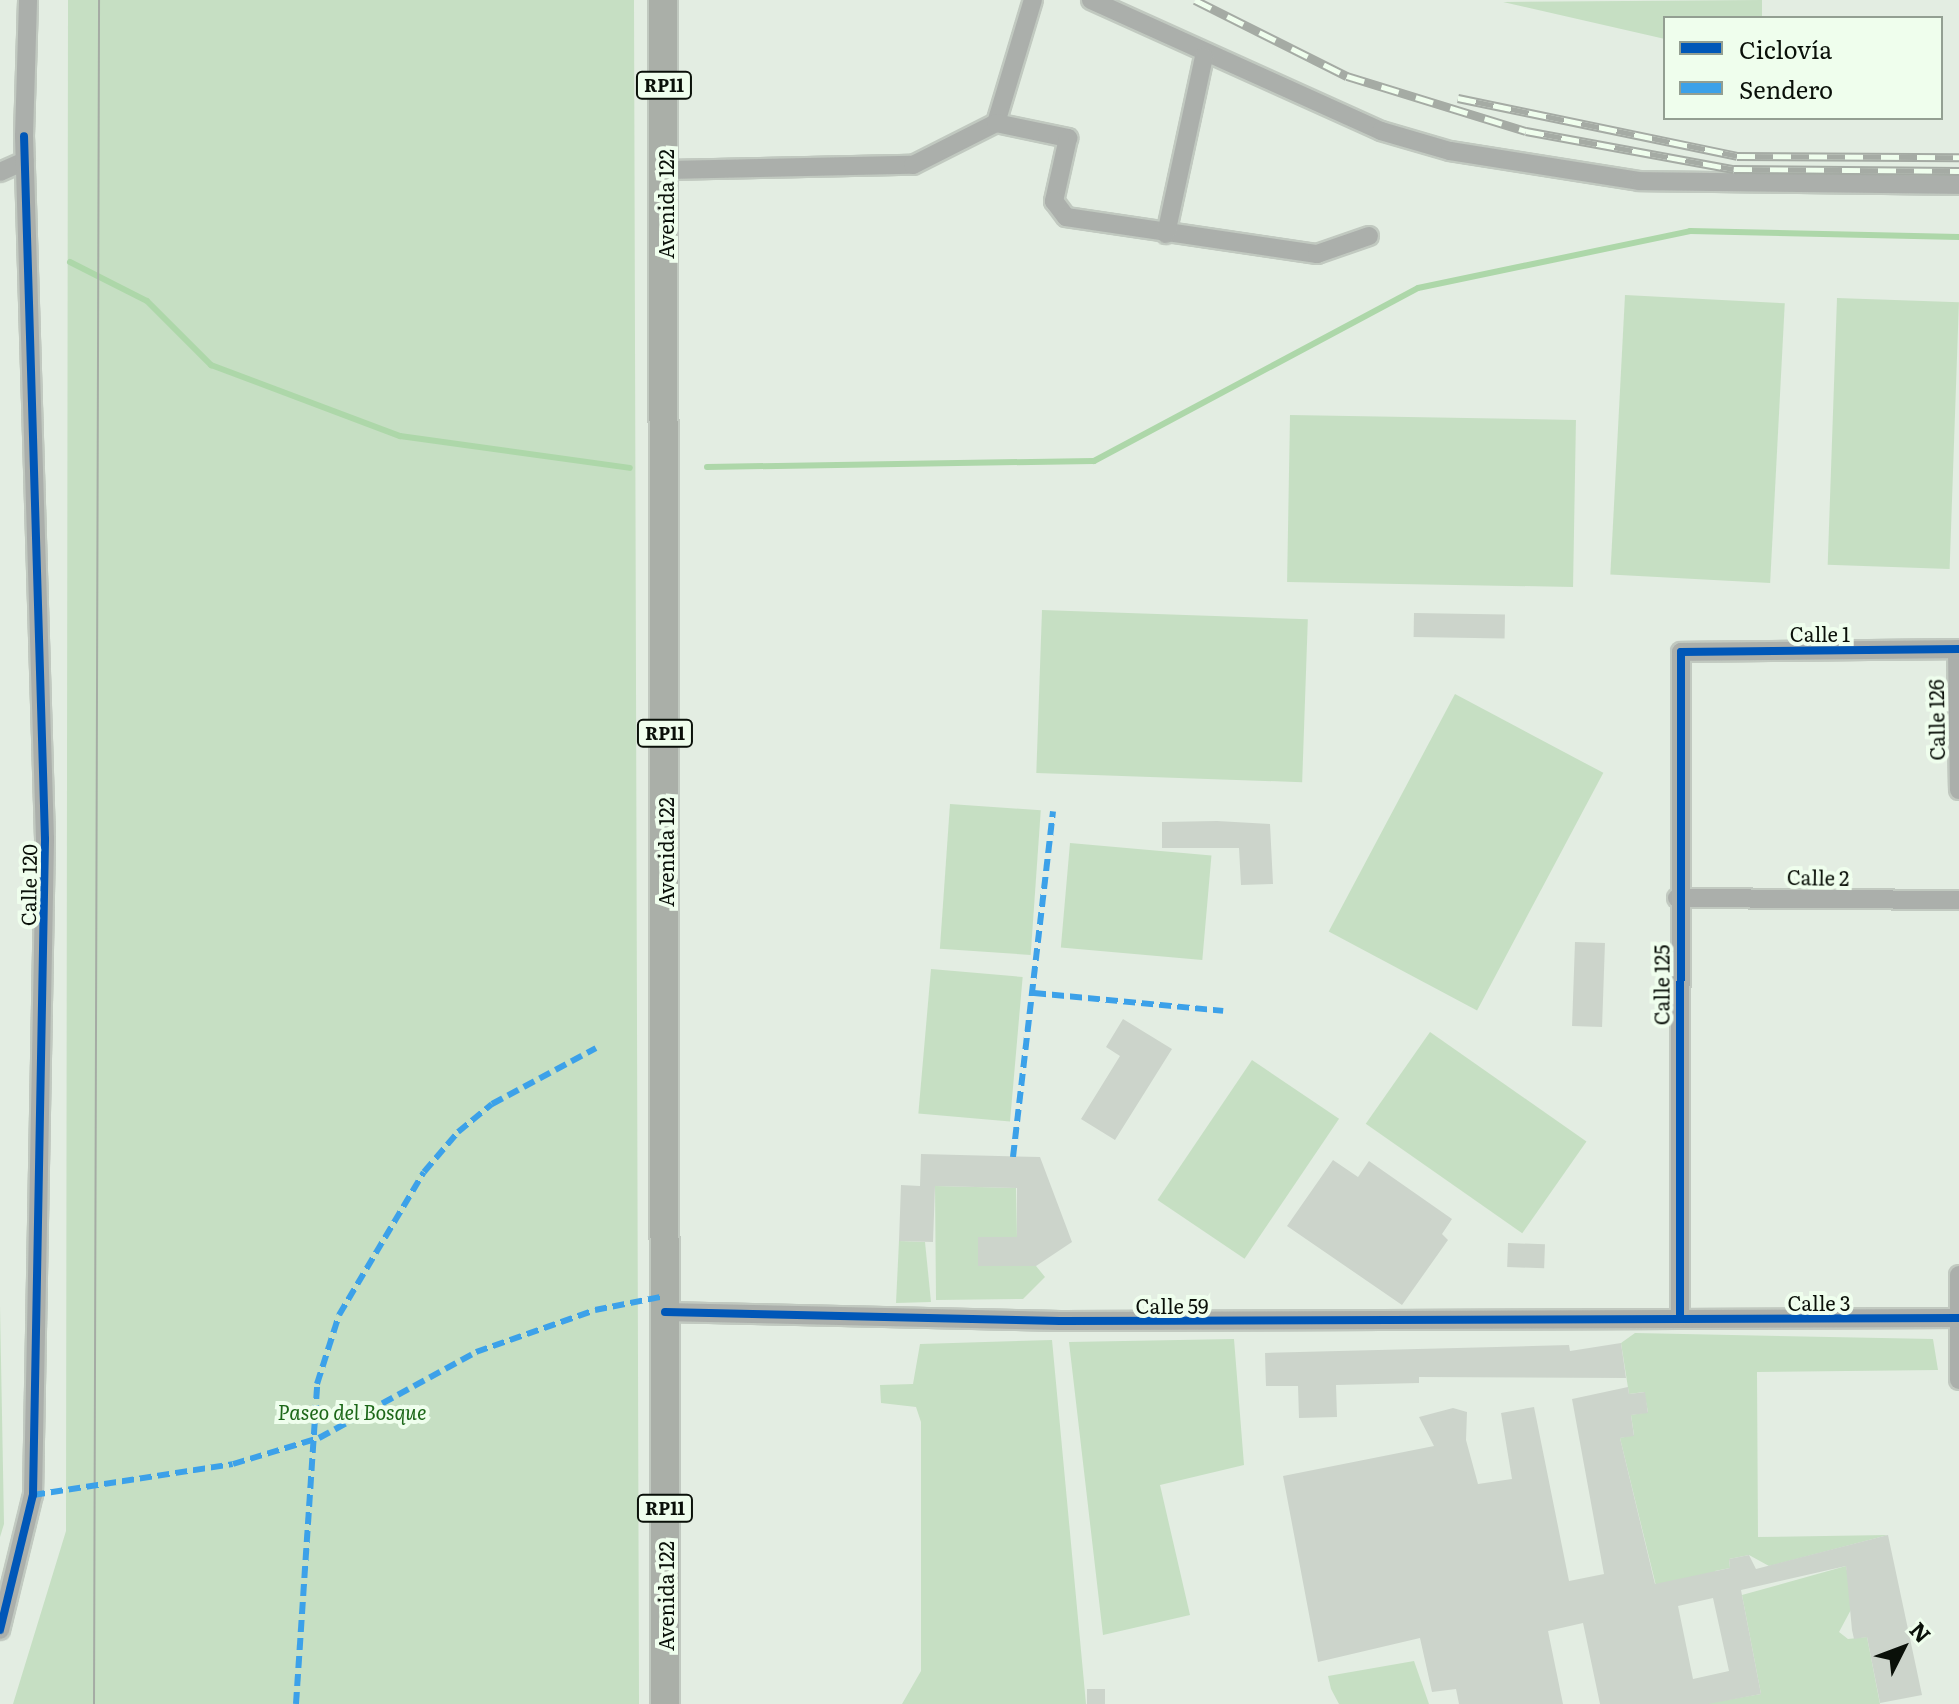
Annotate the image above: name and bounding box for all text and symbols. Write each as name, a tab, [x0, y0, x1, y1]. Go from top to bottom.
legend	[1663, 16, 1943, 120]
text: Ciclovía	[1739, 31, 1832, 66]
road number: RP11	[634, 71, 694, 99]
text: Sendero	[1739, 71, 1833, 106]
street label: Avenida 122	[653, 149, 677, 259]
street label: Calle 1	[1790, 621, 1850, 645]
street label: Calle 126	[1923, 679, 1949, 761]
road number: RP11	[635, 719, 695, 747]
street label: Avenida 122	[653, 797, 677, 907]
street label: Calle 120	[15, 844, 41, 926]
street label: Calle 2	[1787, 864, 1849, 890]
street label: Calle 125	[1649, 945, 1673, 1025]
street label: Calle 3	[1788, 1290, 1850, 1314]
street label: Calle 59	[1136, 1293, 1208, 1317]
park label: Paseo del Bosque	[278, 1399, 426, 1423]
road number: RP11	[635, 1494, 695, 1522]
street label: Avenida 122	[653, 1541, 677, 1651]
north arrow	[1863, 1608, 1943, 1688]
text: N	[1903, 1614, 1940, 1650]

